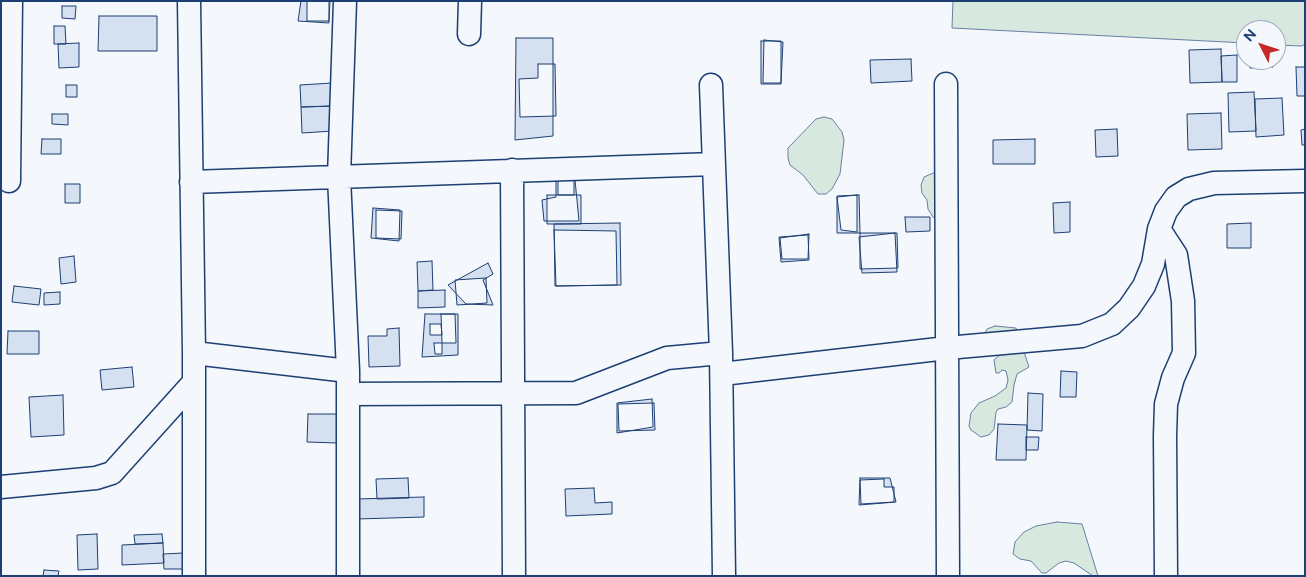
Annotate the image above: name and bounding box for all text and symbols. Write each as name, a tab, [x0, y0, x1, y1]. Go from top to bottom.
north arrow	[1236, 20, 1286, 70]
text: N	[1240, 26, 1260, 45]

